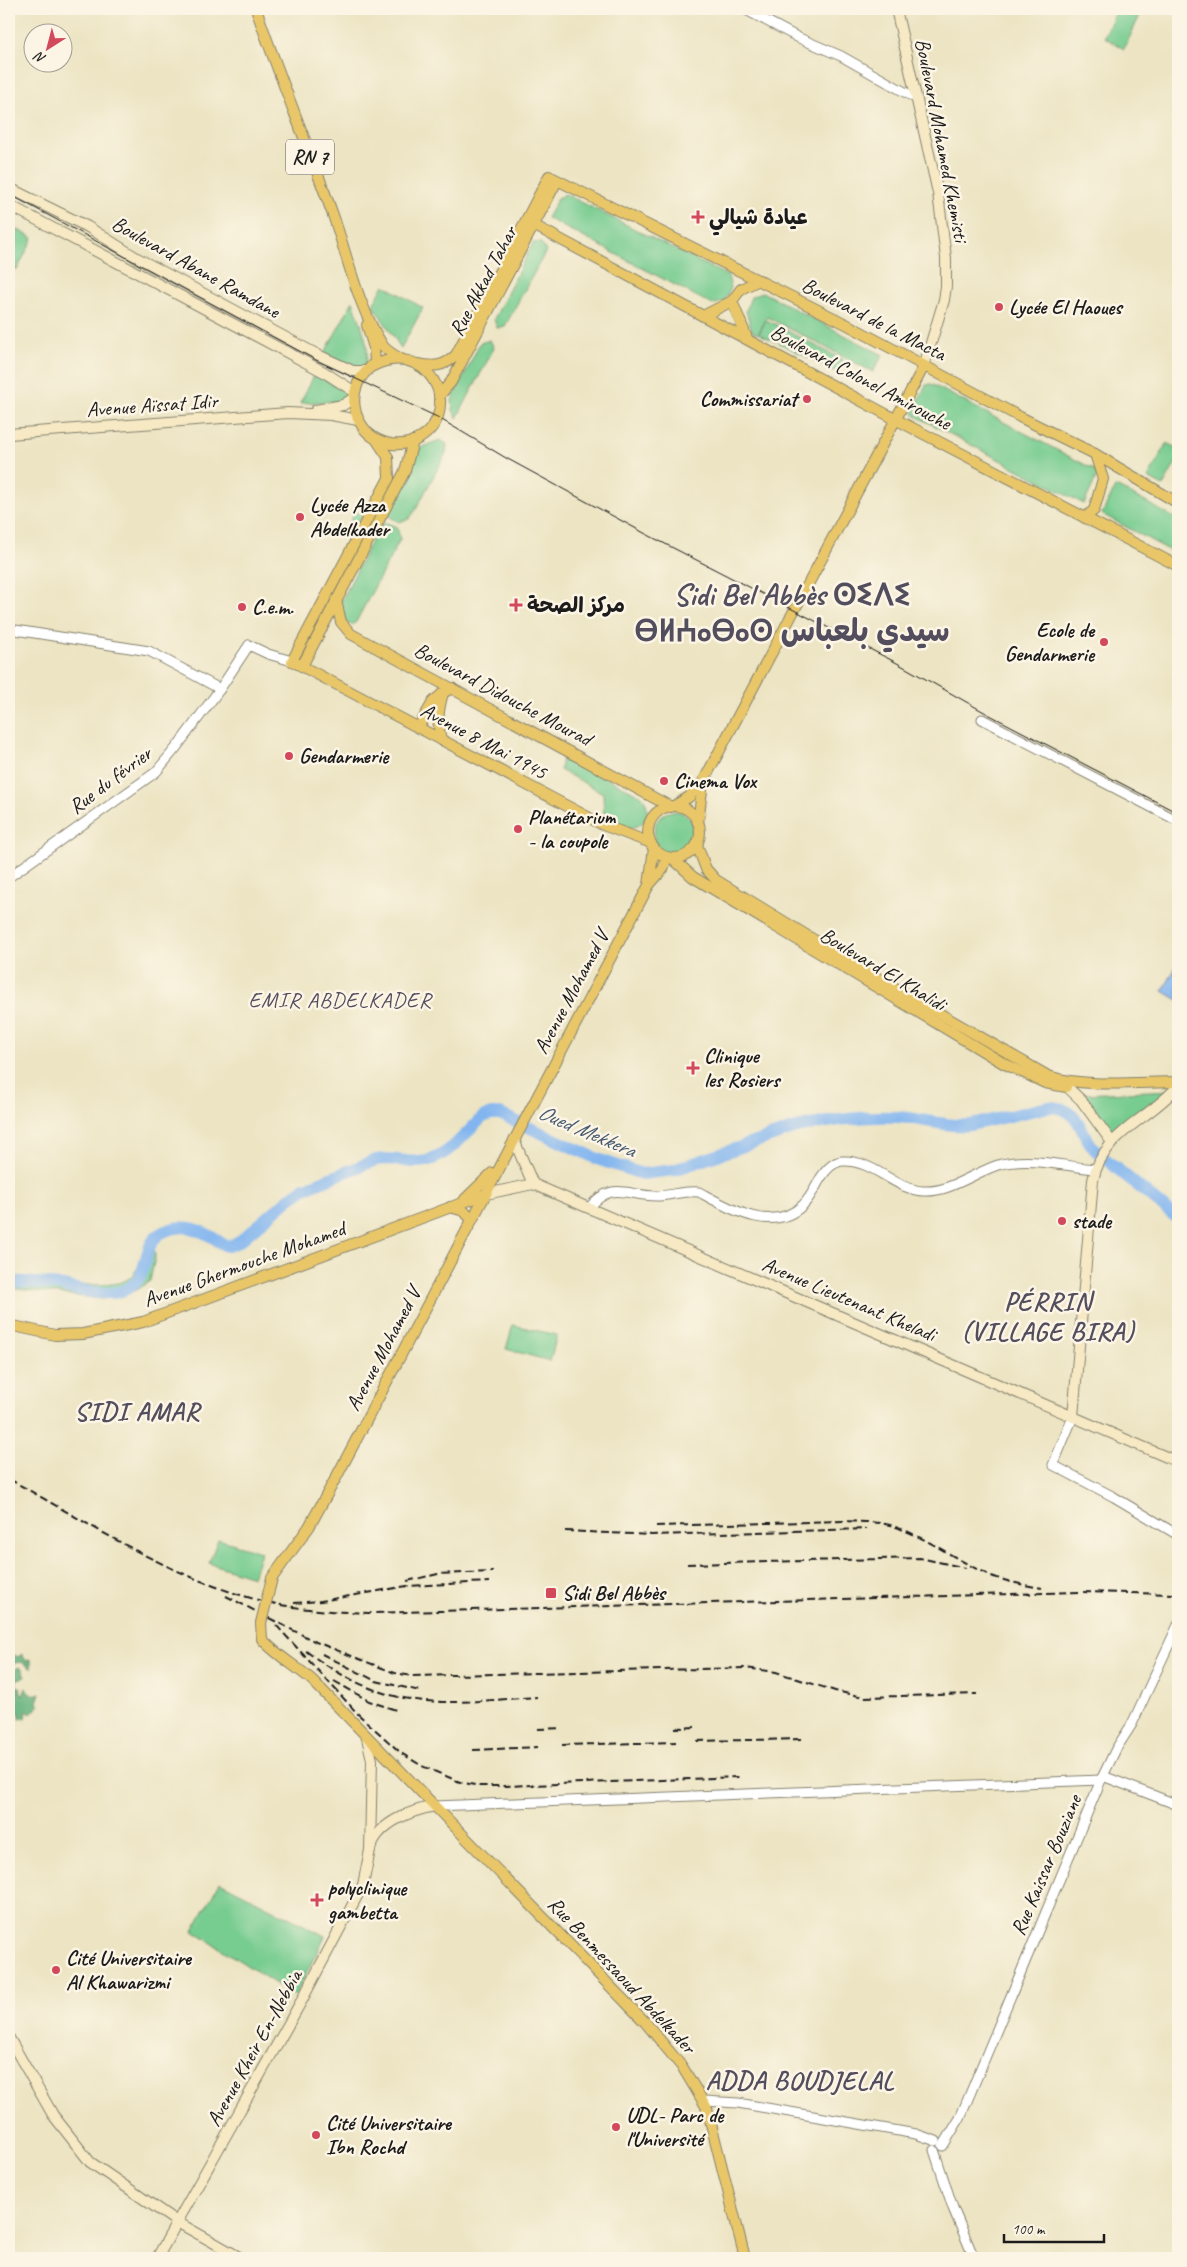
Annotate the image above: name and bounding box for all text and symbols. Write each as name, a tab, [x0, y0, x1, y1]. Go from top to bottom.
north arrow	[22, 22, 72, 72]
street label: Boulevard Mohamed Khemisti	[910, 36, 975, 247]
text: N	[30, 47, 49, 68]
road number: RN 7	[286, 140, 334, 174]
place label: عيادة شيالي	[709, 204, 807, 236]
street label: Boulevard Abane Ramdane	[108, 210, 285, 324]
marker: عيادة شيالي	[691, 210, 705, 224]
street label: Rue Akkad Tahar	[443, 220, 524, 340]
street label: Boulevard de la Macta	[798, 272, 952, 367]
place label: Lycée El Haoues	[1009, 294, 1124, 320]
marker: Lycée El Haoues	[993, 301, 1005, 313]
street label: Boulevard Colonel Amirouche	[766, 318, 957, 436]
place label: Commissariat	[700, 386, 800, 412]
street label: Avenue Aïssat Idir	[86, 387, 220, 423]
marker: Commissariat	[801, 393, 813, 405]
place label: Lycée Azza Abdelkader	[310, 492, 391, 542]
marker: Lycée Azza Abdelkader	[294, 511, 306, 523]
district label: Sidi Bel Abbès ⵙⵉⴷⵉ ⴱⵍⵄⴰⴱⴰⵙ سيدي بلعباس	[634, 575, 950, 653]
place label: مركز الصحة	[527, 592, 625, 618]
place label: C.e.m.	[252, 594, 294, 620]
marker: مركز الصحة	[509, 598, 523, 612]
marker: C.e.m.	[236, 601, 248, 613]
place label: Ecole de Gendarmerie	[1005, 617, 1096, 667]
street label: Boulevard Didouche Mourad	[410, 636, 599, 753]
marker: Ecole de Gendarmerie	[1098, 636, 1110, 648]
street label: Avenue 8 Mai 1945	[417, 697, 553, 786]
street label: Rue du février	[63, 740, 158, 820]
place label: Gendarmerie	[299, 743, 390, 769]
marker: Gendarmerie	[283, 750, 295, 762]
place label: Cinema Vox	[674, 768, 758, 794]
marker: Cinema Vox	[658, 775, 670, 787]
place label: Planétarium - la coupole	[528, 804, 616, 854]
marker: Planétarium - la coupole	[512, 823, 524, 835]
street label: Boulevard El Khalidi	[815, 921, 953, 1018]
street label: Avenue Mohamed V	[528, 923, 616, 1058]
district label: EMIR ABDELKADER	[248, 986, 434, 1014]
place label: Clinique les Rosiers	[704, 1043, 782, 1093]
marker: Clinique les Rosiers	[686, 1061, 700, 1075]
water label: Oued Mekkera	[534, 1098, 642, 1165]
place label: stade	[1072, 1208, 1113, 1234]
street label: Avenue Ghermouche Mohamed	[140, 1214, 352, 1313]
marker: stade	[1056, 1215, 1068, 1227]
street label: Avenue Lieutenant Kheladi	[758, 1251, 942, 1348]
street label: Avenue Mohamed V	[340, 1280, 428, 1415]
district label: PÉRRIN (VILLAGE BIRA)	[961, 1285, 1136, 1348]
district label: SIDI AMAR	[74, 1395, 203, 1428]
place label: Sidi Bel Abbès	[562, 1580, 668, 1606]
marker: Sidi Bel Abbès	[544, 1586, 558, 1600]
street label: Rue Kaissar Bouziane	[1005, 1789, 1088, 1939]
place label: polyclinique gambetta	[328, 1875, 408, 1925]
street label: Rue Benmessaoud Abdelkader	[542, 1891, 703, 2060]
marker: polyclinique gambetta	[310, 1893, 324, 1907]
place label: Cité Universitaire Al Khawarizmi	[66, 1945, 193, 1995]
street label: Avenue Kheir En-Nebbia	[200, 1963, 309, 2131]
marker: Cité Universitaire Al Khawarizmi	[50, 1964, 62, 1976]
district label: ADDA BOUDJELAL	[706, 2064, 895, 2097]
place label: UDL- Parc de l'Université	[626, 2102, 725, 2152]
place label: Cité Universitaire Ibn Rochd	[326, 2110, 453, 2160]
marker: UDL- Parc de l'Université	[610, 2121, 622, 2133]
marker: Cité Universitaire Ibn Rochd	[310, 2129, 322, 2141]
scale bar	[1004, 2212, 1104, 2244]
text: 100 m	[1012, 2220, 1046, 2239]

